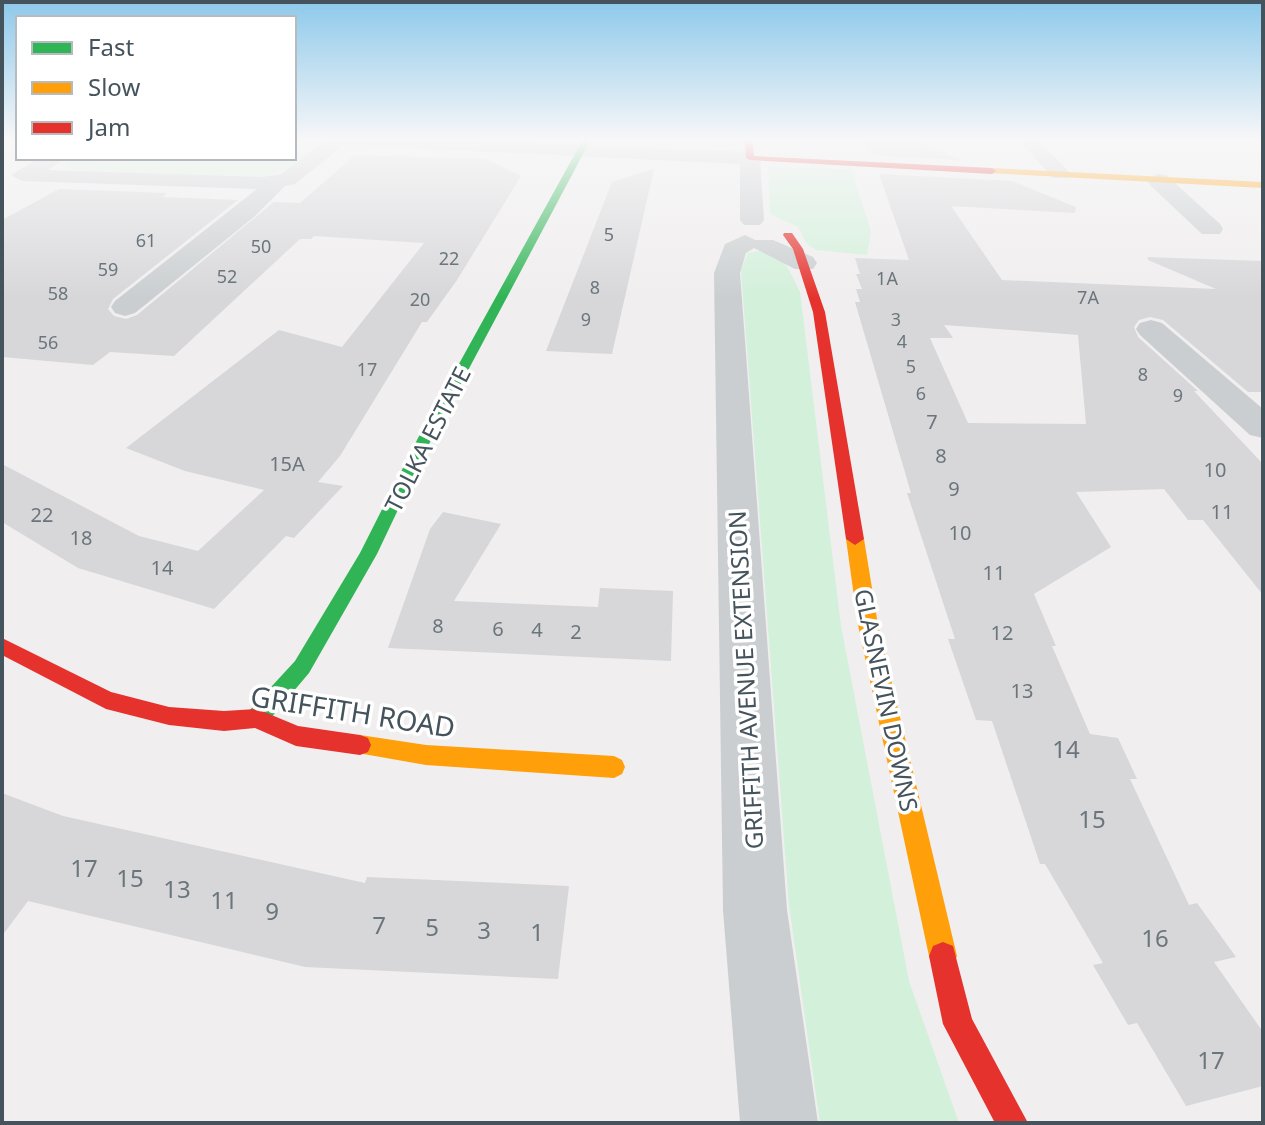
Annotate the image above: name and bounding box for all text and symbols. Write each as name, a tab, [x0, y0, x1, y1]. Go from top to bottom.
legend	[16, 16, 296, 160]
text: Fast	[88, 30, 134, 63]
text: Slow	[88, 70, 140, 103]
text: Jam	[86, 110, 130, 143]
house number: 5	[604, 222, 614, 246]
house number: 61	[136, 228, 156, 252]
house number: 50	[251, 234, 271, 258]
house number: 22	[439, 246, 459, 270]
house number: 59	[98, 257, 118, 281]
house number: 52	[217, 264, 237, 288]
house number: 1A	[876, 266, 898, 290]
house number: 8	[590, 275, 600, 299]
house number: 58	[48, 281, 68, 305]
house number: 7A	[1077, 285, 1099, 309]
house number: 20	[410, 287, 430, 311]
house number: 9	[581, 307, 591, 331]
house number: 3	[891, 307, 901, 331]
house number: 4	[897, 329, 907, 353]
house number: 56	[38, 330, 58, 354]
house number: 5	[906, 354, 916, 378]
house number: 17	[357, 357, 377, 381]
street label: TOLKA ESTATE	[376, 361, 478, 517]
house number: 8	[1138, 362, 1148, 386]
house number: 6	[916, 381, 926, 405]
house number: 9	[1173, 383, 1183, 407]
house number: 7	[926, 408, 938, 435]
house number: 8	[935, 442, 947, 469]
house number: 15A	[269, 450, 305, 477]
house number: 10	[1204, 456, 1226, 483]
house number: 9	[948, 475, 960, 502]
house number: 11	[1211, 498, 1233, 525]
house number: 22	[31, 501, 53, 528]
street label: GRIFFITH AVENUE EXTENSION	[720, 510, 770, 850]
house number: 10	[949, 519, 971, 546]
house number: 18	[70, 524, 92, 551]
house number: 14	[151, 554, 174, 581]
house number: 11	[983, 559, 1005, 586]
street label: GLASNEVIN DOWNS	[847, 586, 927, 814]
house number: 8	[432, 612, 444, 639]
house number: 6	[492, 615, 504, 642]
house number: 4	[531, 616, 543, 643]
house number: 2	[570, 618, 582, 645]
house number: 12	[991, 619, 1013, 646]
street label: GRIFFITH ROAD	[248, 676, 458, 746]
house number: 13	[1011, 677, 1033, 704]
house number: 14	[1052, 732, 1080, 765]
house number: 15	[1078, 802, 1106, 835]
house number: 17	[70, 851, 98, 884]
house number: 15	[116, 861, 144, 894]
house number: 13	[163, 872, 191, 905]
house number: 11	[210, 883, 238, 916]
house number: 9	[265, 894, 279, 927]
house number: 7	[372, 908, 386, 941]
house number: 5	[425, 910, 439, 943]
house number: 3	[477, 913, 491, 946]
house number: 1	[530, 915, 544, 948]
house number: 16	[1141, 921, 1169, 954]
house number: 17	[1197, 1043, 1225, 1076]

